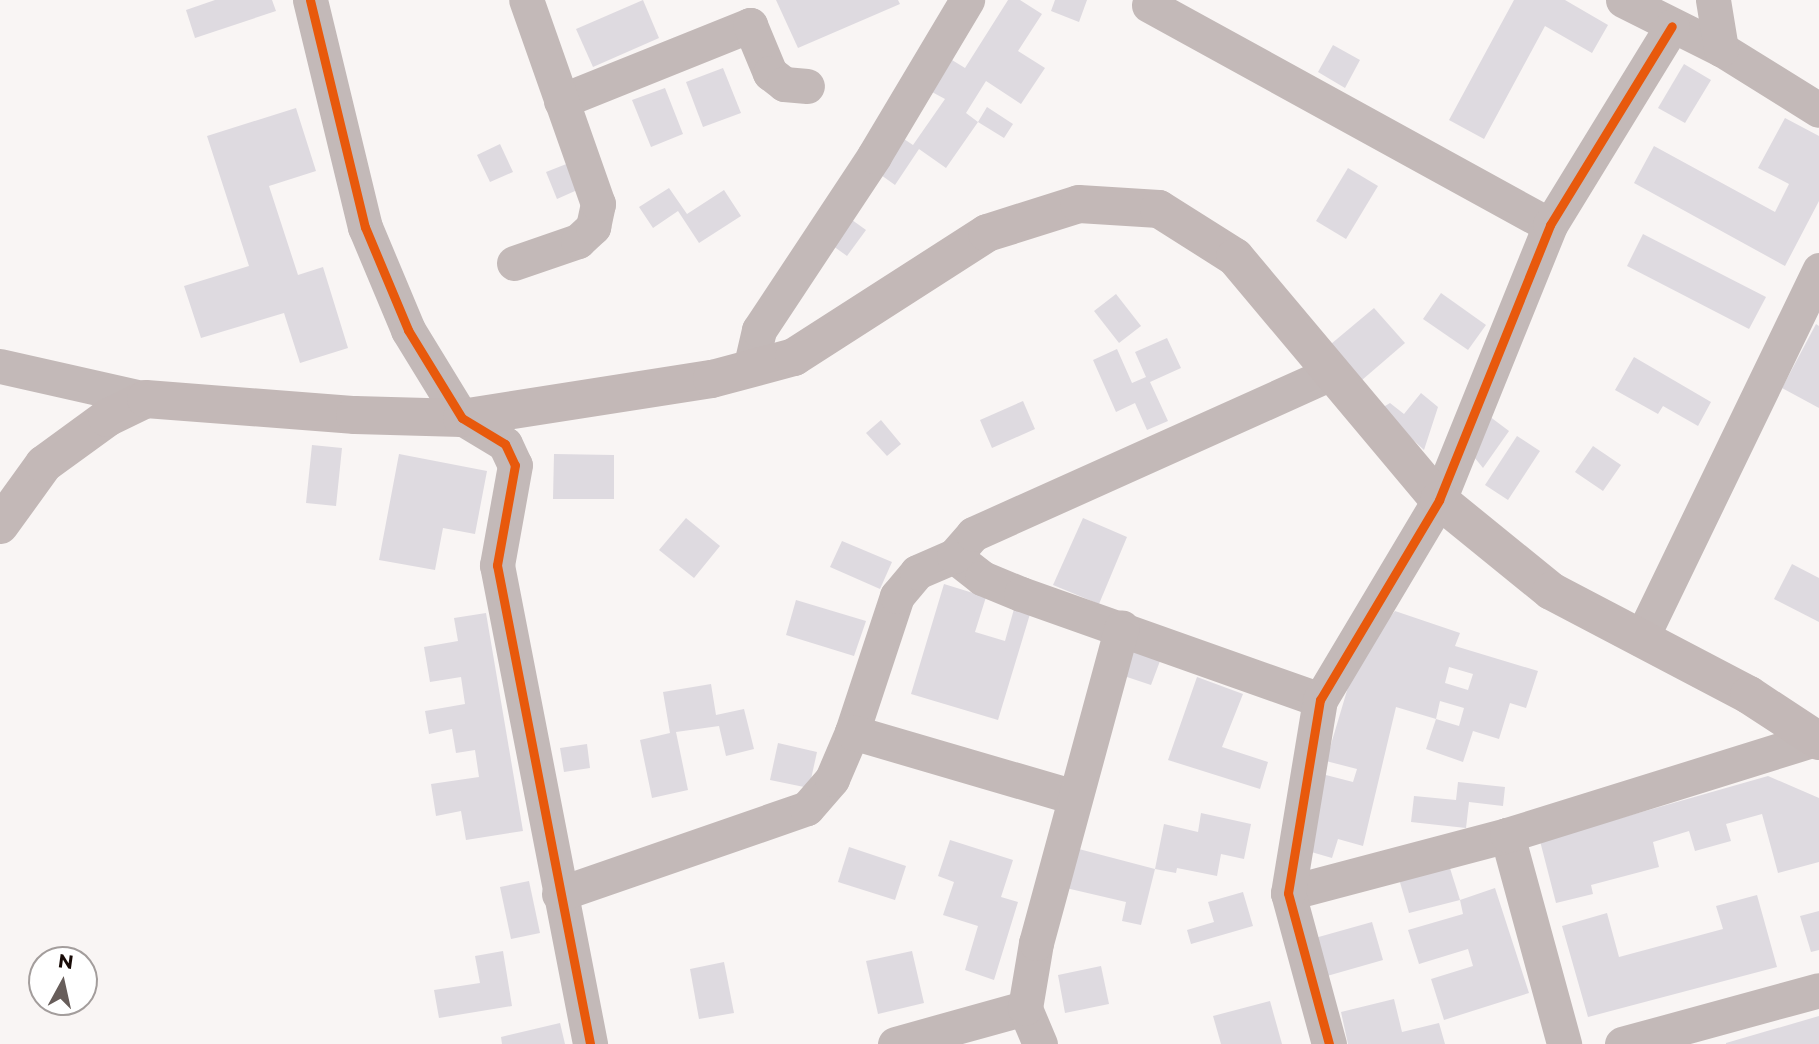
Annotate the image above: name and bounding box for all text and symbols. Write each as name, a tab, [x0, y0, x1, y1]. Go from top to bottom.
north arrow	[28, 946, 98, 1016]
text: N	[57, 949, 75, 974]

